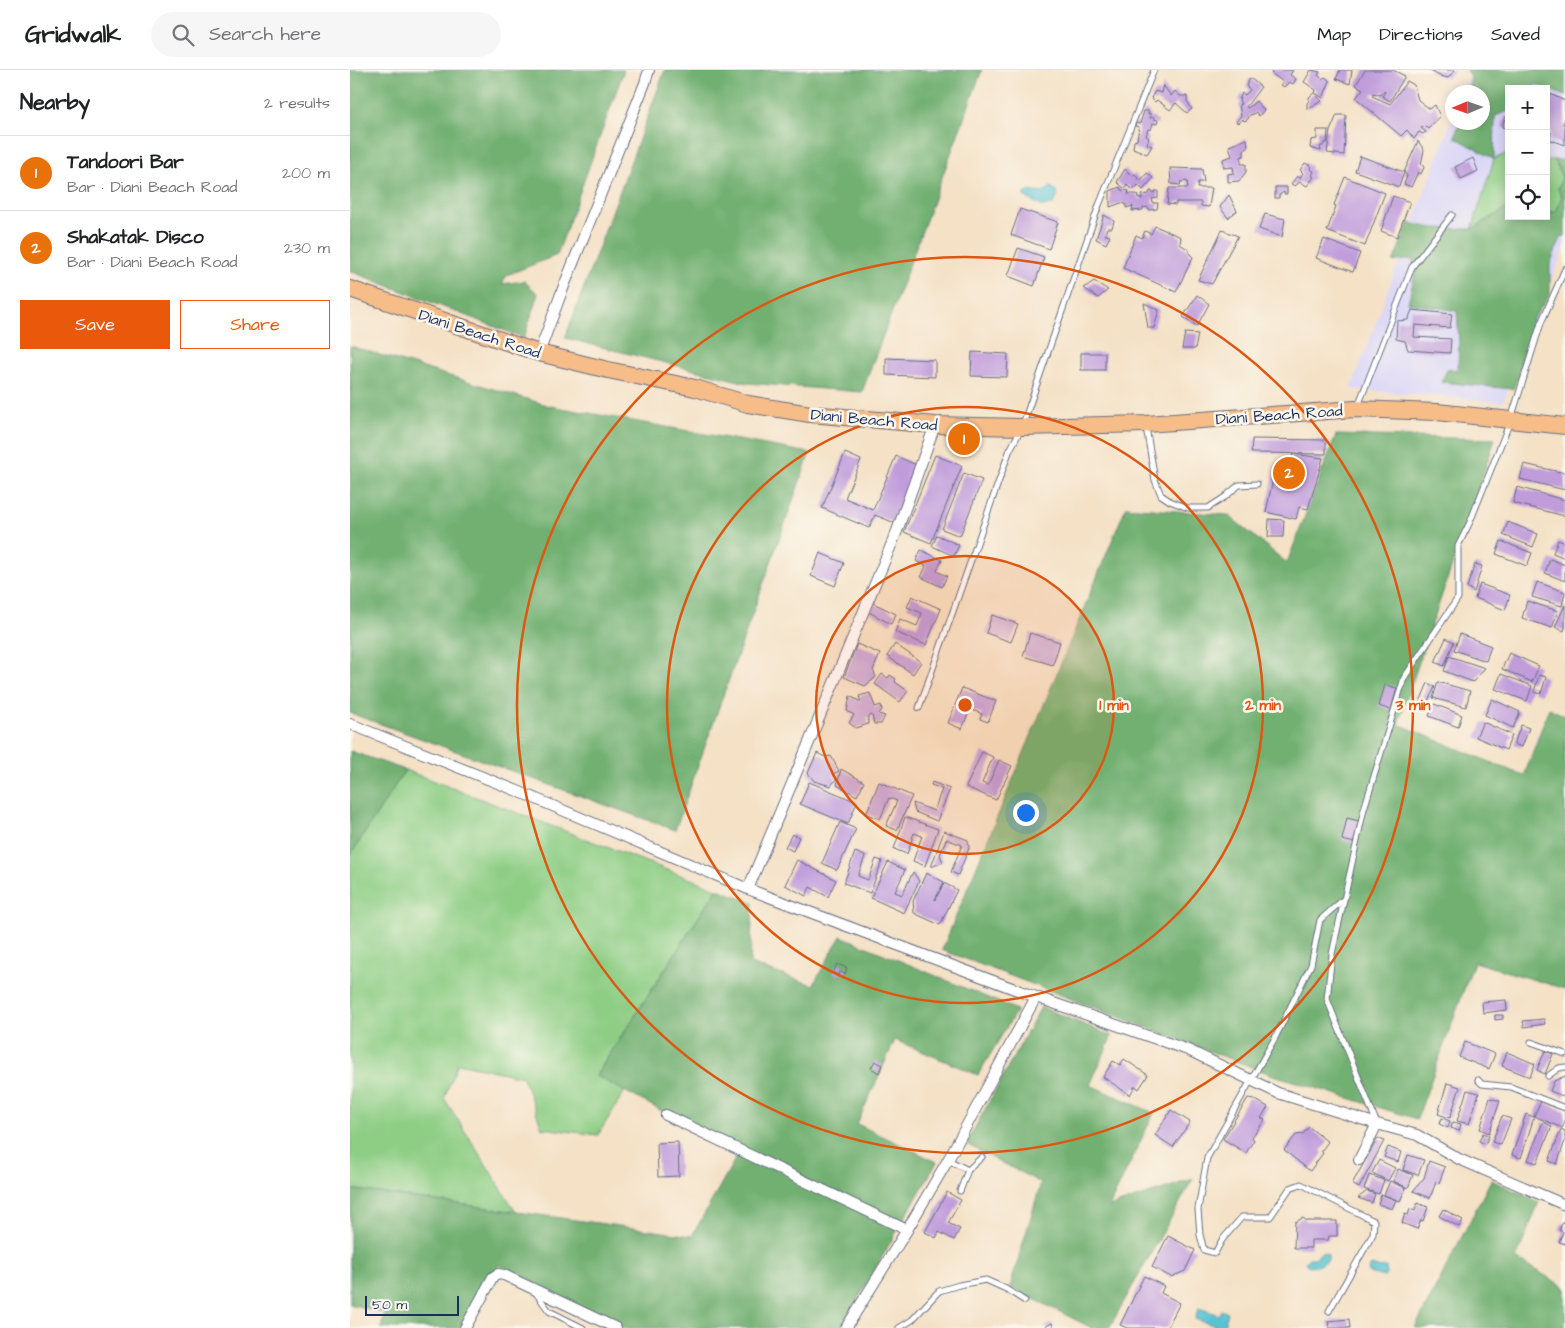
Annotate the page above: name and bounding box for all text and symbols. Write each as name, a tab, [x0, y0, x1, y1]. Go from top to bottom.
search box	[151, 12, 501, 57]
text: Gridwalk	[25, 18, 121, 52]
icon: search	[169, 21, 197, 49]
text: Search here	[209, 21, 321, 48]
text: Map	[1317, 22, 1351, 47]
text: Directions	[1379, 22, 1463, 47]
text: Saved	[1491, 22, 1540, 47]
north arrow	[1445, 85, 1490, 130]
map controls	[1505, 85, 1550, 220]
button: +	[1505, 85, 1550, 130]
text: Nearby	[20, 88, 90, 117]
text: 2 results	[264, 92, 330, 114]
button: −	[1505, 130, 1550, 175]
text: Tandoori Bar	[67, 149, 184, 176]
text: 1	[35, 162, 37, 184]
text: 200 m	[282, 162, 330, 184]
button: locate	[1505, 175, 1550, 220]
text: Bar · Diani Beach Road	[67, 176, 238, 198]
text: Shakatak Disco	[67, 224, 204, 251]
text: 2	[31, 237, 41, 259]
text: 230 m	[284, 237, 330, 259]
text: Bar · Diani Beach Road	[67, 251, 238, 273]
button: Save	[20, 300, 170, 349]
button: Share	[180, 300, 330, 349]
street label: Diani Beach Road	[416, 304, 544, 364]
street label: Diani Beach Road	[1215, 400, 1343, 430]
street label: Diani Beach Road	[810, 403, 938, 436]
pin: 1	[948, 420, 980, 458]
pin: 2	[1273, 454, 1305, 492]
text: 1 min	[1099, 695, 1129, 716]
text: 2 min	[1244, 695, 1282, 716]
text: 3 min	[1394, 695, 1431, 716]
centre of rings	[956, 696, 974, 714]
your location	[1013, 800, 1039, 826]
scale bar	[365, 1293, 459, 1316]
text: 50 m	[372, 1295, 407, 1315]

